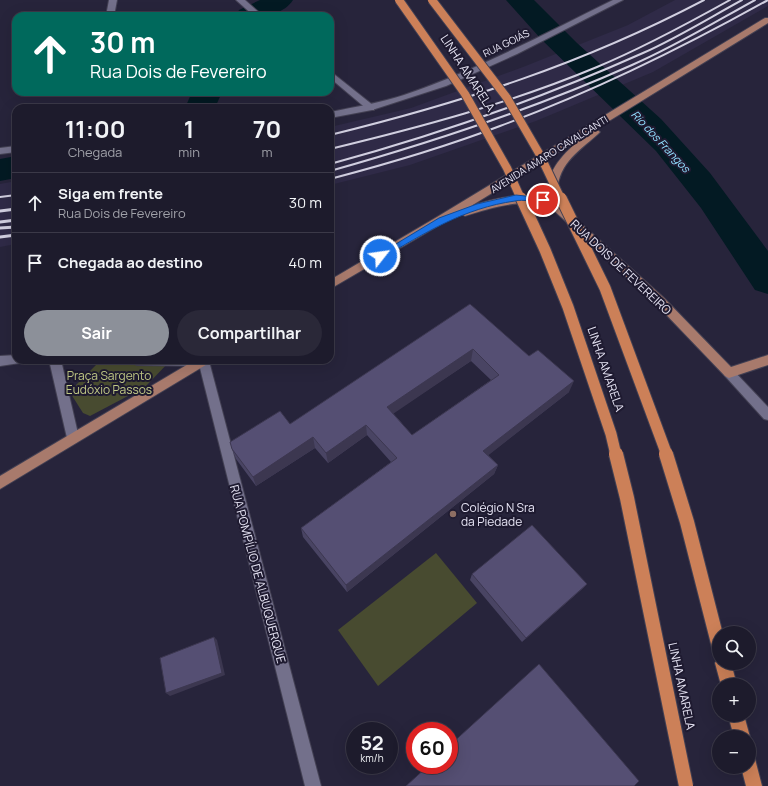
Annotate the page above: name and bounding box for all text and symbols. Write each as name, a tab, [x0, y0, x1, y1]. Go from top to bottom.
text: 30 m	[90, 23, 155, 61]
street label: RUA GOIÁS	[480, 26, 532, 60]
icon: ahead	[24, 28, 76, 80]
street label: LINHA AMARELA	[437, 31, 500, 115]
text: Rua Dois de Fevereiro	[90, 59, 267, 83]
water label: Rio dos Frangos	[628, 107, 695, 176]
text: 11:00	[65, 112, 126, 145]
text: 1	[184, 112, 194, 145]
text: 70	[253, 112, 281, 145]
street label: AVENIDA AMARO CAVALCANTI	[488, 112, 610, 196]
text: Chegada	[68, 143, 122, 161]
text: min	[178, 143, 200, 161]
text: m	[261, 143, 273, 161]
text: Siga em frente	[58, 183, 163, 204]
pin	[526, 183, 560, 217]
icon: arrive	[532, 189, 554, 211]
icon: ahead	[24, 192, 46, 214]
text: 30 m	[289, 192, 322, 213]
text: Rua Dois de Fevereiro	[58, 204, 186, 222]
street label: RUA DOIS DE FEVEREIRO	[567, 216, 676, 319]
position arrow	[359, 235, 401, 277]
icon: arrive	[24, 252, 46, 274]
text: Chegada ao destino	[58, 252, 203, 273]
text: 40 m	[288, 252, 322, 273]
button: Sair	[24, 310, 169, 356]
button: Compartilhar	[177, 310, 322, 356]
street label: LINHA AMARELA	[584, 324, 629, 414]
park label: Praça Sargento Eudóxio Passos	[66, 367, 152, 398]
street label: RUA POMPÍLIO DE ALBUQUERQUE	[226, 483, 290, 665]
place label: Colégio N Sra da Piedade	[461, 499, 535, 530]
marker: Colégio N Sra da Piedade	[448, 509, 458, 519]
map controls	[712, 626, 756, 774]
button: search	[712, 626, 756, 670]
street label: LINHA AMARELA	[664, 641, 700, 732]
button: +	[712, 678, 756, 722]
speed limit sign: 60	[406, 722, 458, 774]
text: 52	[360, 729, 384, 756]
button: −	[712, 730, 756, 774]
text: km/h	[360, 751, 384, 765]

